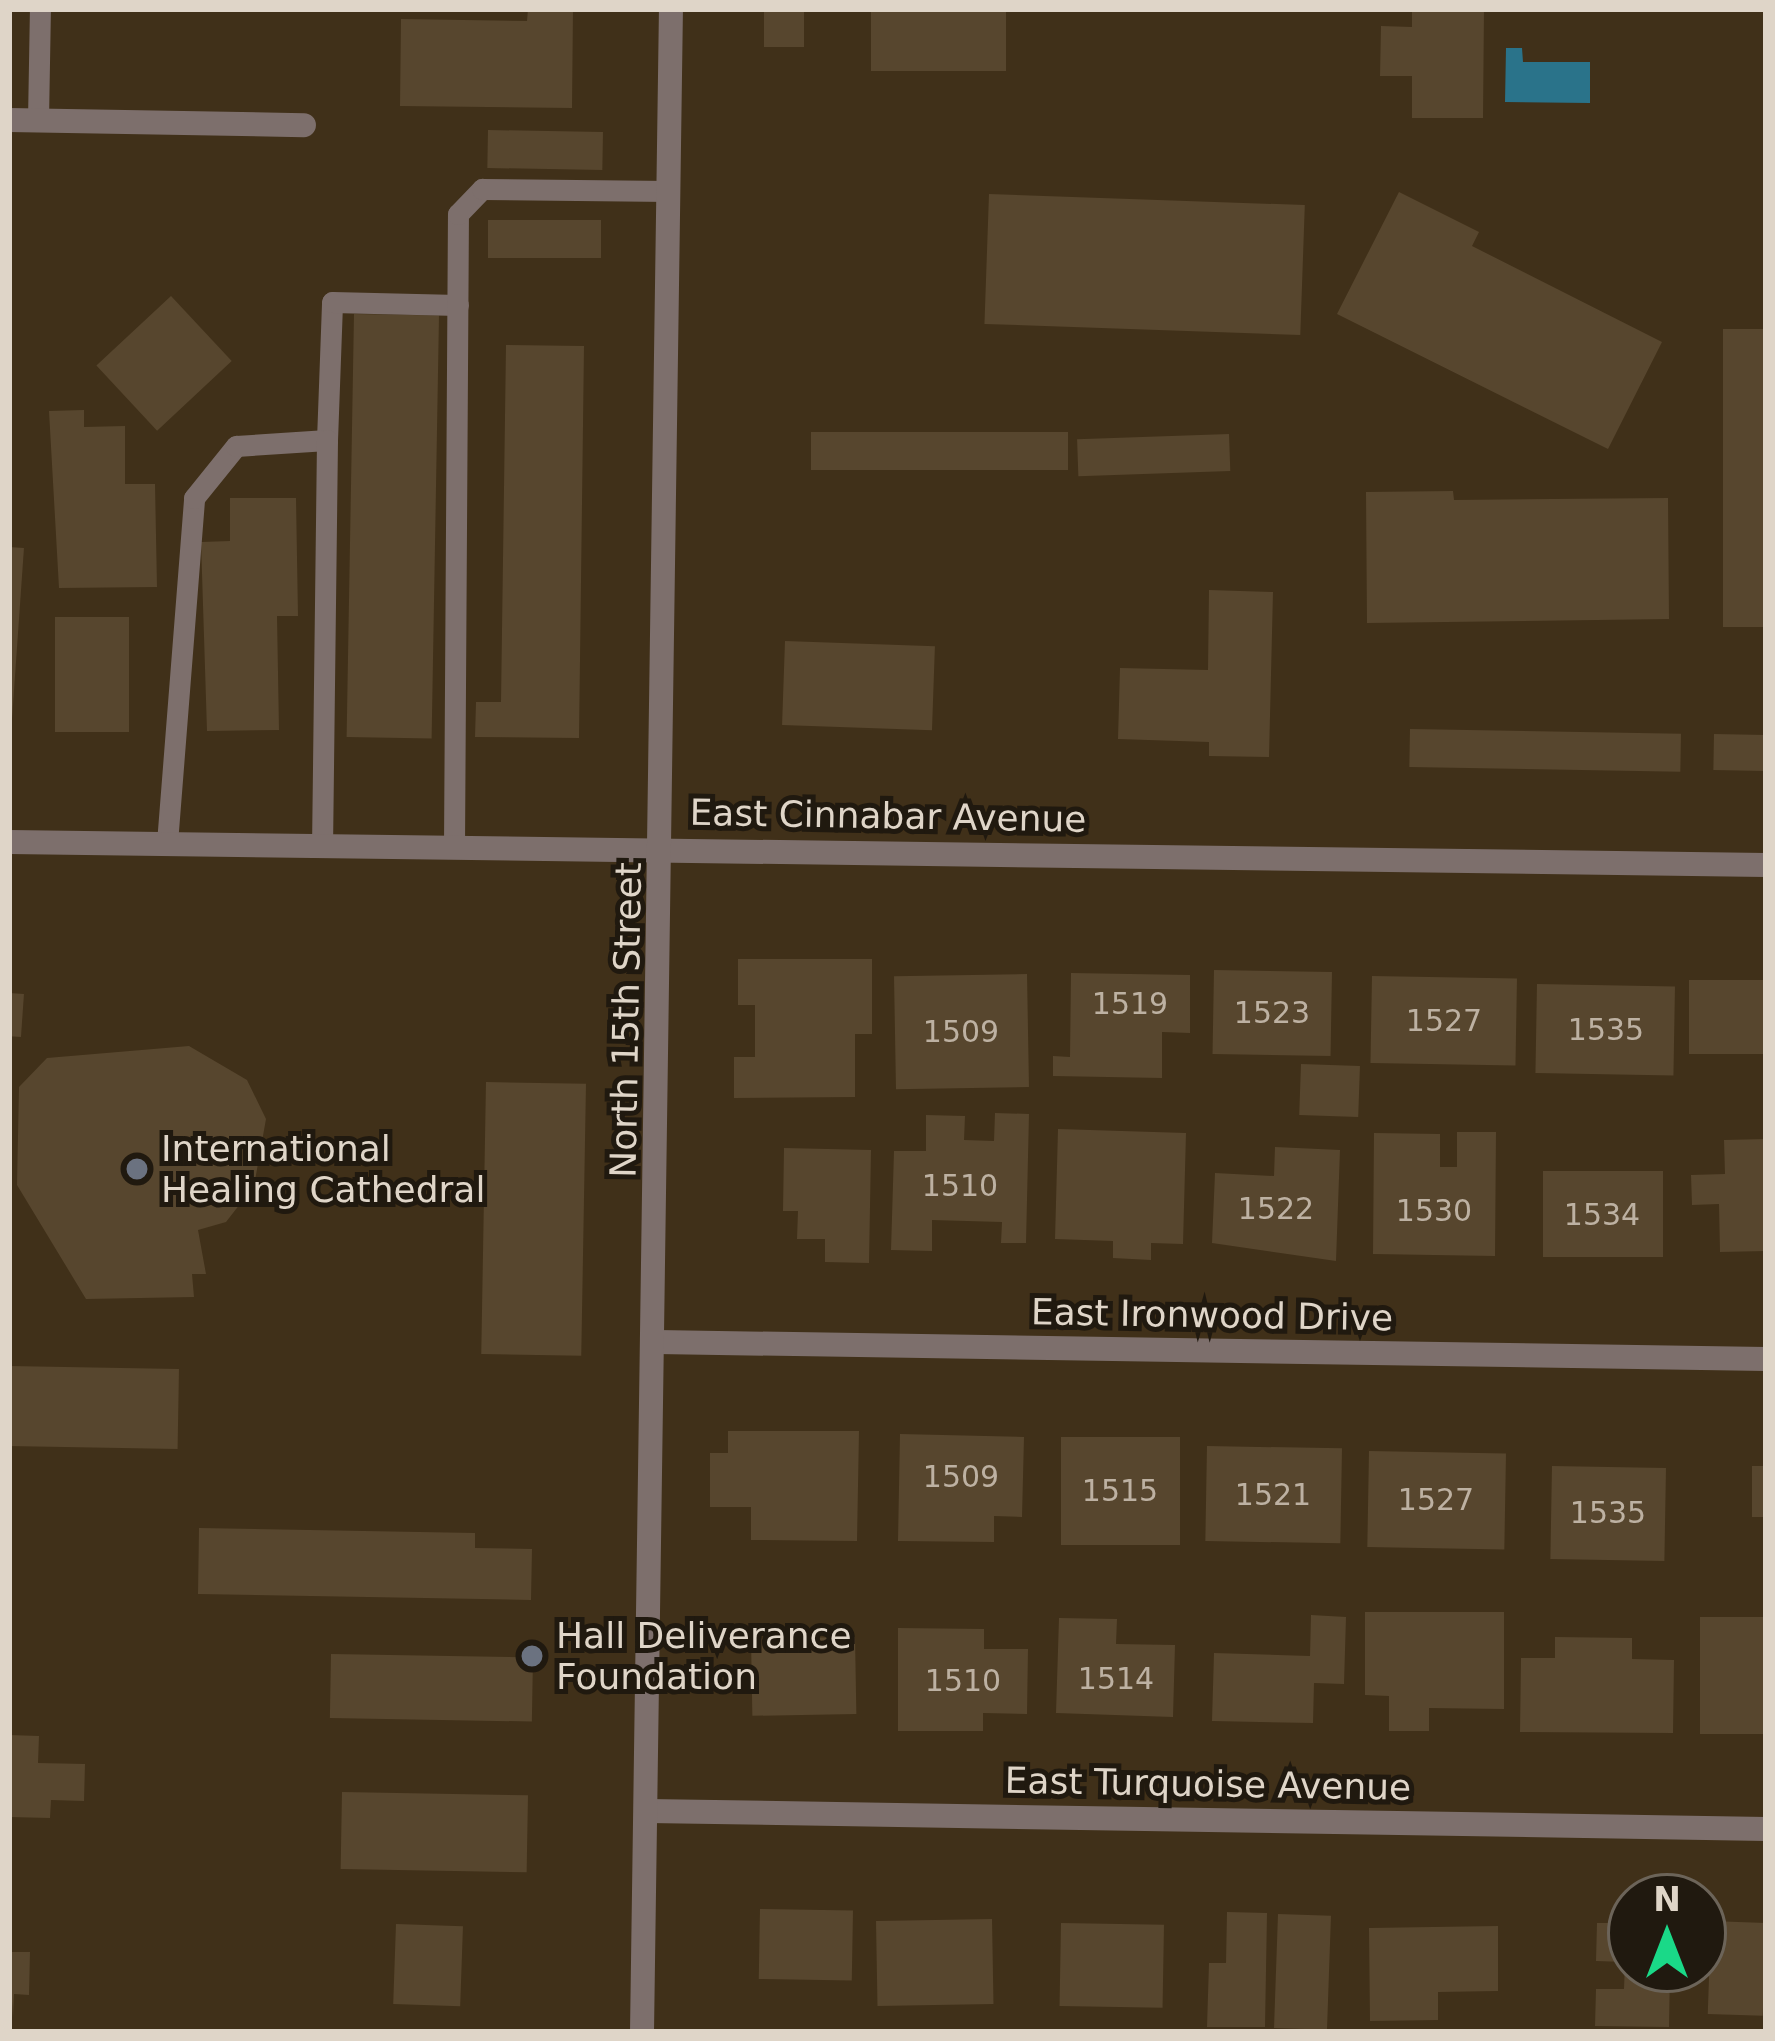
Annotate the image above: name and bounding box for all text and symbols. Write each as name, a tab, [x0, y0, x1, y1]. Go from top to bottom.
street label: East Cinnabar Avenue	[689, 791, 1087, 841]
street label: North 15th Street	[602, 862, 650, 1178]
house number: 1519	[1092, 986, 1168, 1022]
house number: 1523	[1234, 995, 1310, 1031]
house number: 1527	[1406, 1003, 1482, 1039]
house number: 1535	[1568, 1012, 1644, 1048]
house number: 1509	[923, 1014, 999, 1050]
place label: International Healing Cathedral	[161, 1126, 485, 1211]
marker: International Healing Cathedral	[124, 1156, 150, 1182]
house number: 1510	[922, 1168, 998, 1204]
house number: 1522	[1238, 1191, 1314, 1227]
house number: 1530	[1396, 1193, 1472, 1229]
house number: 1534	[1564, 1197, 1640, 1233]
street label: East Ironwood Drive	[1030, 1290, 1394, 1340]
house number: 1509	[923, 1459, 999, 1495]
house number: 1515	[1082, 1473, 1158, 1509]
house number: 1521	[1235, 1477, 1311, 1513]
house number: 1527	[1398, 1482, 1474, 1518]
house number: 1535	[1570, 1495, 1646, 1531]
place label: Hall Deliverance Foundation	[556, 1613, 852, 1698]
marker: Hall Deliverance Foundation	[519, 1643, 545, 1669]
house number: 1514	[1078, 1661, 1154, 1697]
house number: 1510	[925, 1663, 1001, 1699]
street label: East Turquoise Avenue	[1004, 1759, 1412, 1809]
north arrow	[1607, 1873, 1727, 1993]
text: N	[1653, 1880, 1681, 1919]

